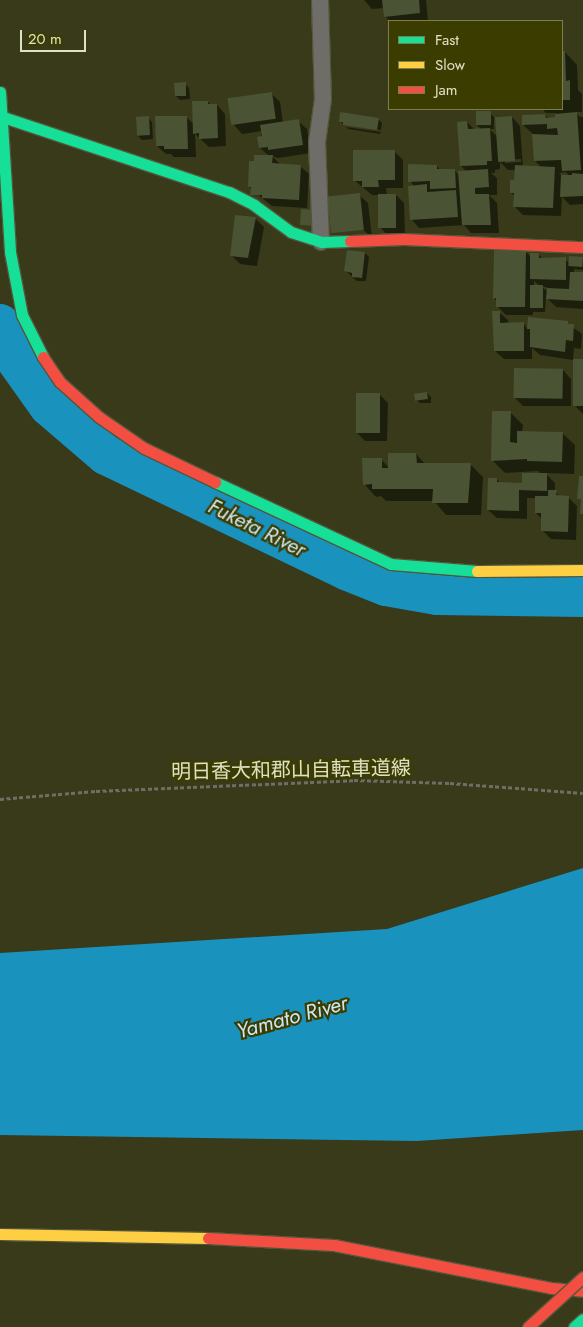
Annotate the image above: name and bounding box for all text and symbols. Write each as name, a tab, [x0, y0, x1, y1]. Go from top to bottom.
scale bar	[22, 20, 89, 52]
legend	[388, 20, 563, 110]
text: 20 m	[28, 28, 62, 50]
text: Fast	[435, 29, 459, 51]
text: Slow	[435, 54, 465, 76]
text: Jam	[435, 79, 458, 101]
water label: Fuketa River	[204, 494, 310, 562]
street label: 明日香大和郡山自転車道線	[171, 756, 411, 784]
water label: Yamato River	[234, 990, 350, 1044]

